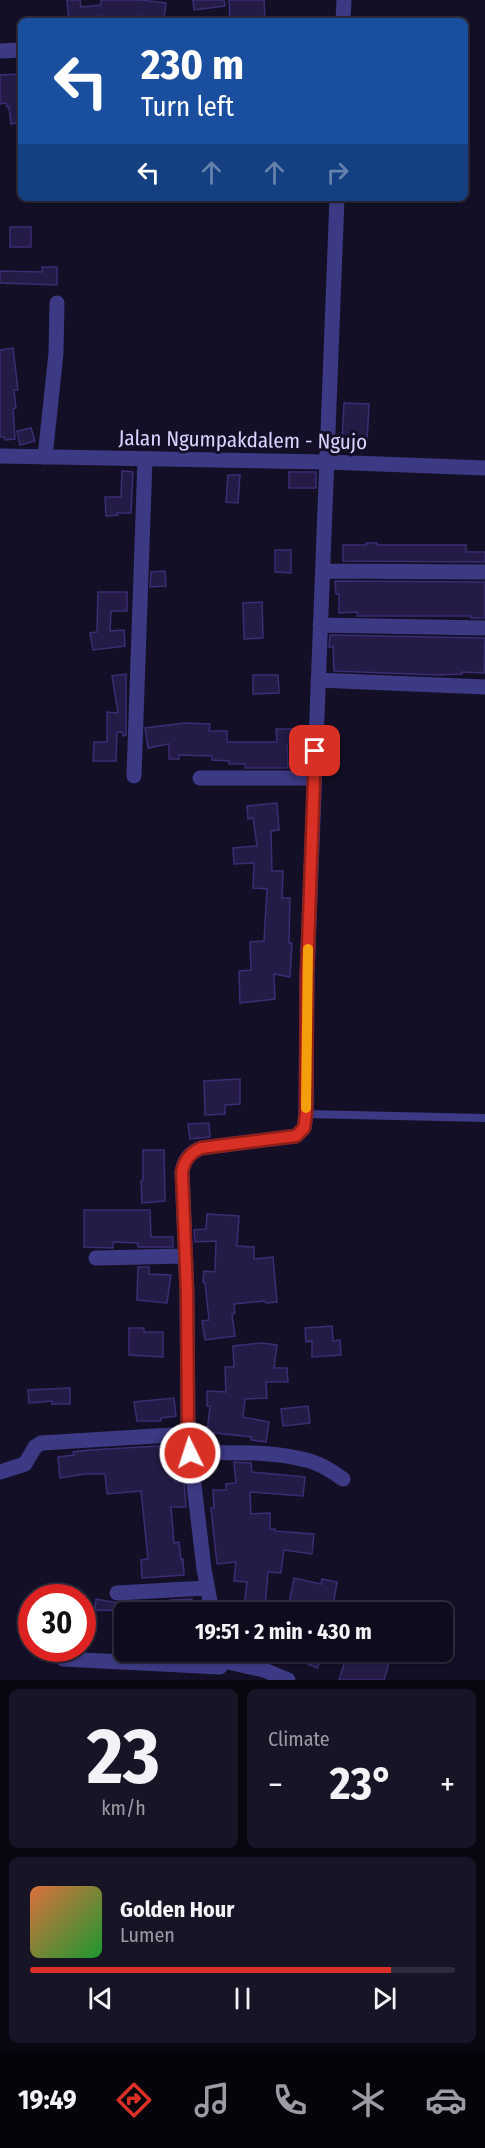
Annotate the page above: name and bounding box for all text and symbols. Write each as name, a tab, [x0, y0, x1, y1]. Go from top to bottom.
text: 230 m	[141, 40, 244, 90]
icon: left	[42, 42, 120, 120]
text: Turn left	[141, 91, 234, 123]
icon: left	[132, 156, 165, 189]
icon: ahead	[195, 156, 228, 189]
icon: ahead	[258, 156, 291, 189]
icon: right	[321, 156, 354, 189]
street label: Jalan Ngumpakdalem - Ngujo	[118, 425, 368, 455]
pin	[289, 725, 340, 776]
icon: arrive	[298, 734, 331, 767]
position arrow	[158, 1421, 222, 1485]
speed limit sign: 30	[18, 1584, 96, 1662]
text: 19:51 · 2 min · 430 m	[195, 1618, 372, 1645]
text: 23	[87, 1710, 160, 1804]
text: Climate	[268, 1727, 330, 1751]
text: 23°	[330, 1757, 393, 1811]
text: −	[268, 1765, 283, 1805]
text: +	[440, 1765, 455, 1805]
text: km/h	[101, 1796, 146, 1820]
text: Golden Hour	[120, 1896, 234, 1923]
text: Lumen	[120, 1923, 175, 1947]
icon: previous	[84, 1982, 117, 2015]
icon: pause	[226, 1982, 259, 2015]
icon: next	[368, 1982, 401, 2015]
icon: directions	[113, 2079, 155, 2121]
icon: music	[191, 2079, 233, 2121]
icon: phone	[269, 2079, 311, 2121]
icon: climate	[347, 2079, 389, 2121]
icon: car	[425, 2079, 467, 2121]
text: 19:49	[18, 2084, 77, 2116]

